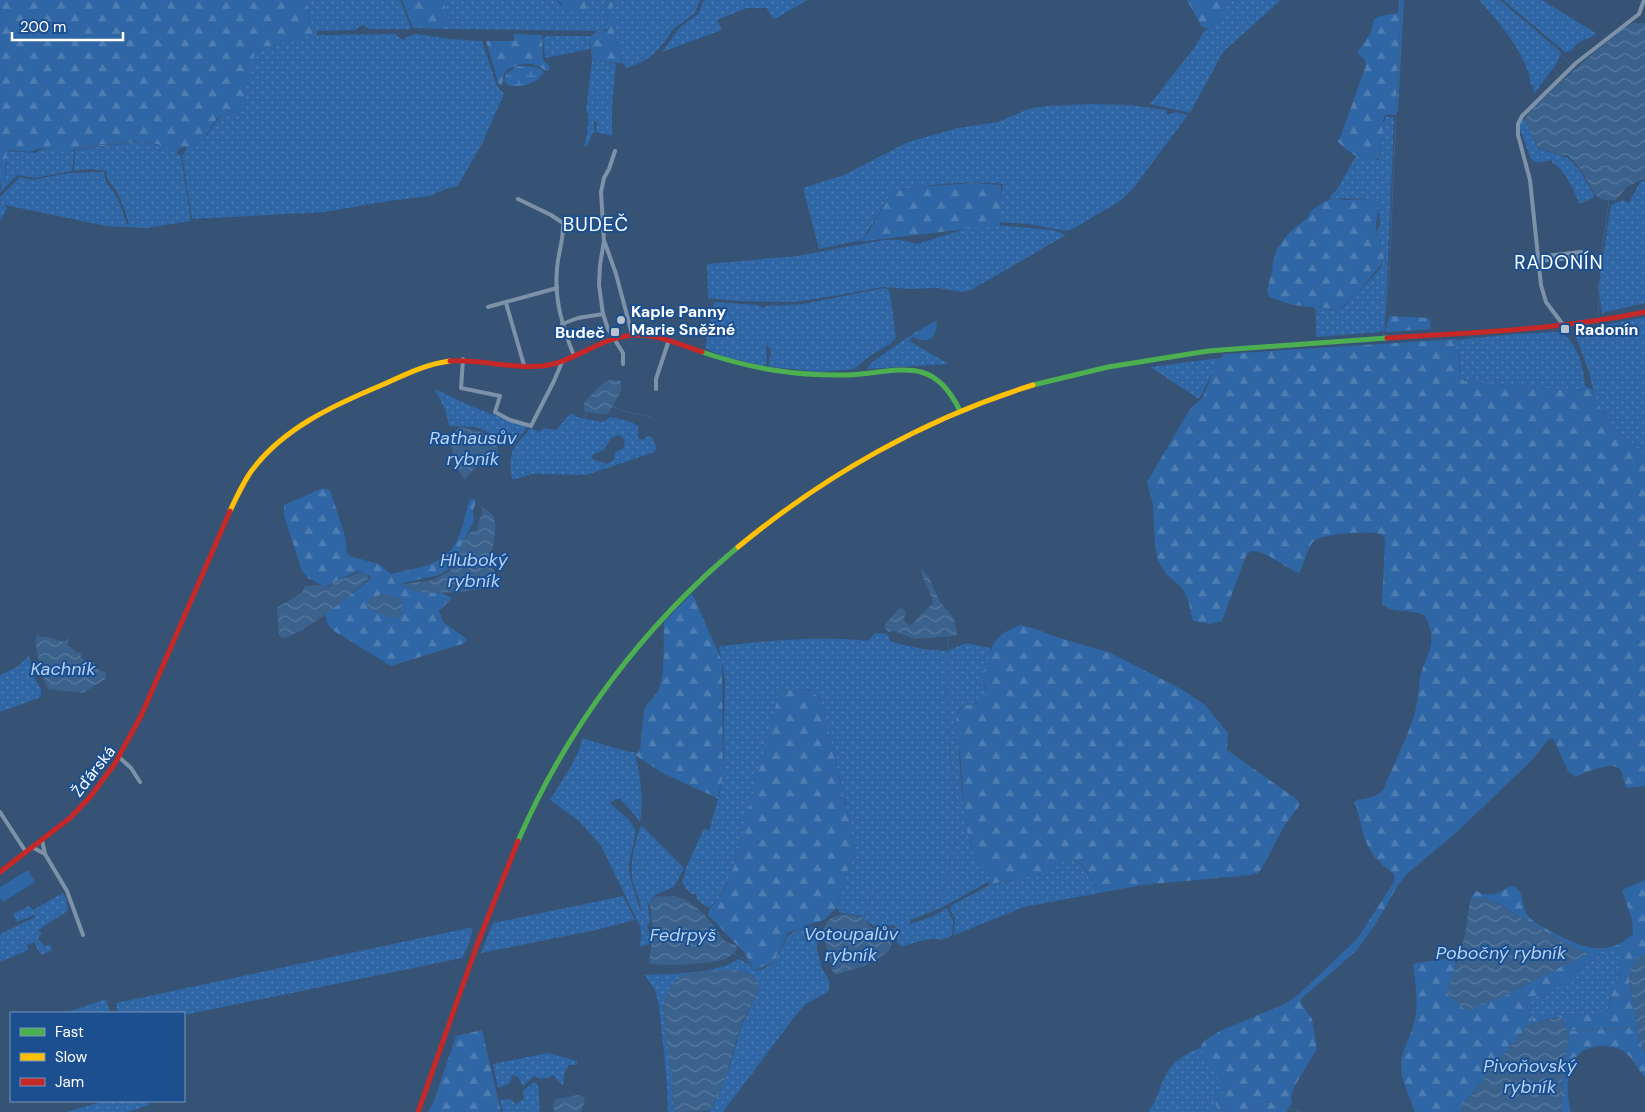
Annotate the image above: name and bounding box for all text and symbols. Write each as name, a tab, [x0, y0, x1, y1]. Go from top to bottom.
scale bar	[12, 10, 124, 42]
text: 200 m	[20, 17, 66, 37]
district label: BUDEČ	[563, 212, 629, 237]
district label: RADONÍN	[1514, 250, 1604, 275]
place label: Kaple Panny Marie Sněžné	[631, 301, 735, 340]
marker: Kaple Panny Marie Sněžné	[615, 314, 627, 326]
place label: Radonín	[1575, 319, 1638, 340]
place label: Budeč	[555, 322, 605, 343]
marker: Radonín	[1559, 323, 1571, 335]
marker: Budeč	[609, 326, 621, 338]
water label: Rathausův rybník	[429, 426, 518, 471]
water label: Hluboký rybník	[440, 548, 509, 593]
water label: Kachník	[30, 657, 96, 681]
street label: Žďárská	[67, 741, 120, 801]
water label: Votoupalův rybník	[804, 922, 900, 967]
water label: Fedrpyš	[650, 923, 716, 947]
water label: Pobočný rybník	[1436, 941, 1567, 965]
legend	[10, 1012, 185, 1102]
text: Fast	[55, 1022, 84, 1042]
text: Slow	[55, 1047, 88, 1067]
water label: Pivoňovský rybník	[1483, 1054, 1578, 1099]
text: Jam	[55, 1072, 84, 1092]

